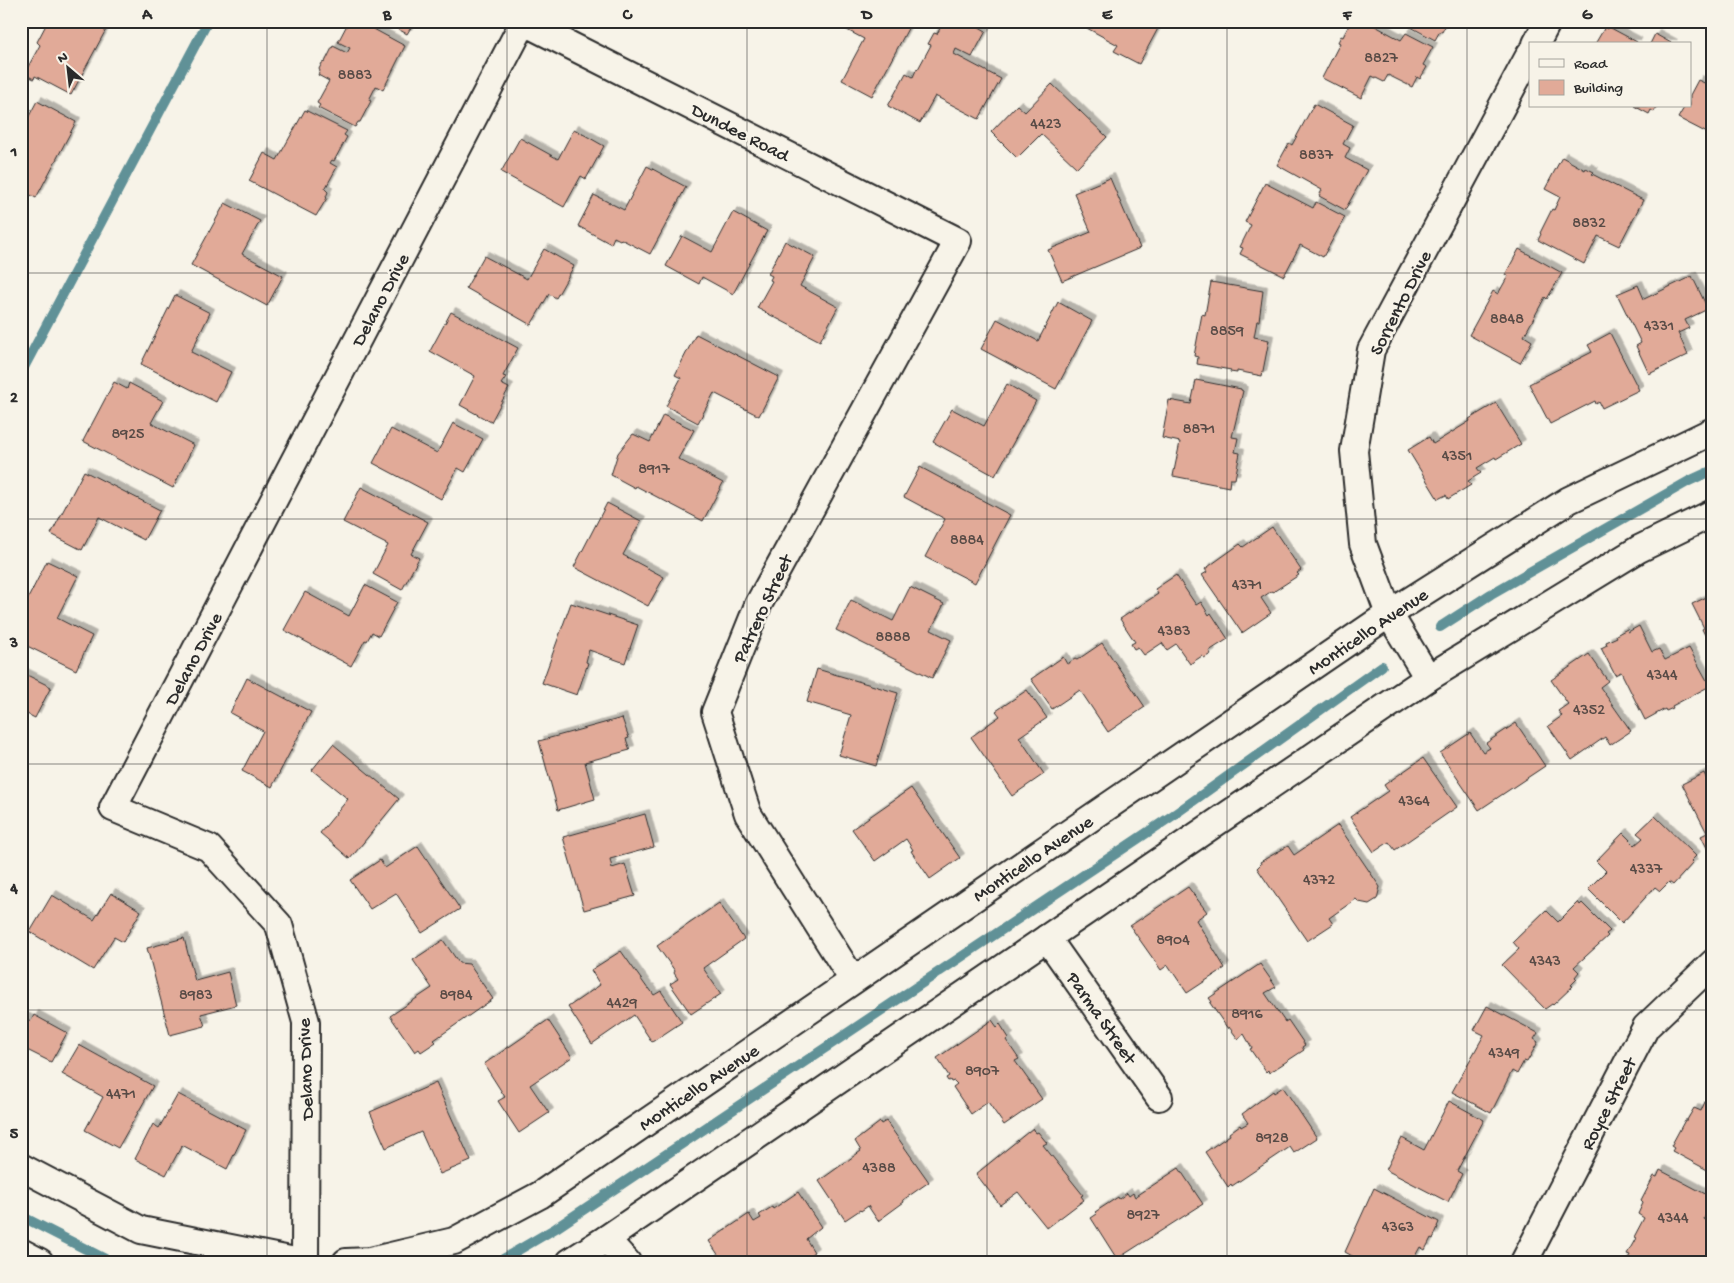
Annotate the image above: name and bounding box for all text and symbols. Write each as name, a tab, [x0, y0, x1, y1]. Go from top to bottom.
text: A	[141, 7, 153, 26]
text: B	[382, 7, 392, 26]
text: C	[622, 7, 633, 26]
text: D	[860, 7, 873, 26]
text: E	[1102, 7, 1113, 26]
text: F	[1342, 7, 1353, 26]
text: G	[1582, 7, 1593, 26]
north arrow	[42, 42, 92, 92]
legend	[1529, 42, 1692, 108]
text: N	[55, 49, 71, 68]
house number: 8827	[1364, 50, 1399, 69]
text: Road	[1574, 56, 1608, 74]
house number: 8883	[338, 67, 372, 86]
text: Building	[1573, 80, 1623, 98]
street label: Dundee Road	[685, 99, 794, 170]
house number: 4423	[1030, 116, 1062, 135]
text: 1	[10, 144, 17, 163]
house number: 8837	[1299, 147, 1334, 166]
house number: 8832	[1572, 215, 1606, 234]
street label: Sorrento Drive	[1366, 247, 1438, 360]
street label: Delano Drive	[347, 250, 416, 353]
house number: 8848	[1490, 311, 1524, 330]
house number: 4331	[1644, 318, 1674, 337]
house number: 8859	[1210, 323, 1244, 342]
text: 2	[10, 390, 18, 409]
house number: 8871	[1183, 421, 1215, 440]
house number: 8925	[111, 426, 145, 445]
house number: 4351	[1442, 448, 1472, 467]
house number: 8917	[638, 461, 670, 480]
house number: 8884	[950, 532, 984, 551]
street label: Patrero Street	[729, 550, 800, 668]
house number: 4371	[1232, 577, 1262, 596]
street label: Monticello Avenue	[1304, 584, 1434, 682]
street label: Delano Drive	[160, 609, 229, 712]
house number: 4383	[1158, 623, 1190, 642]
house number: 8888	[875, 629, 911, 648]
text: 3	[9, 635, 18, 654]
house number: 4344	[1646, 667, 1678, 686]
house number: 4352	[1573, 702, 1605, 721]
house number: 4364	[1398, 793, 1430, 812]
street label: Monticello Avenue	[969, 811, 1099, 909]
house number: 4337	[1630, 861, 1663, 880]
house number: 4372	[1303, 872, 1335, 891]
text: 4	[9, 881, 18, 900]
house number: 8904	[1156, 932, 1190, 951]
house number: 4343	[1529, 953, 1561, 972]
street label: Parma Street	[1059, 968, 1142, 1071]
house number: 8983	[179, 987, 213, 1006]
house number: 8984	[439, 987, 473, 1006]
house number: 4429	[607, 995, 638, 1014]
house number: 8916	[1231, 1006, 1264, 1025]
street label: Delano Drive	[294, 1017, 321, 1122]
street label: Monticello Avenue	[635, 1040, 765, 1138]
house number: 4349	[1488, 1045, 1520, 1064]
street label: Royce Street	[1577, 1053, 1644, 1155]
house number: 8907	[965, 1063, 1000, 1082]
house number: 4471	[106, 1086, 136, 1105]
text: 5	[10, 1126, 19, 1145]
house number: 8928	[1255, 1130, 1289, 1149]
house number: 4388	[862, 1160, 896, 1179]
house number: 8927	[1127, 1207, 1160, 1226]
house number: 4344	[1657, 1210, 1689, 1229]
house number: 4363	[1382, 1219, 1414, 1238]

